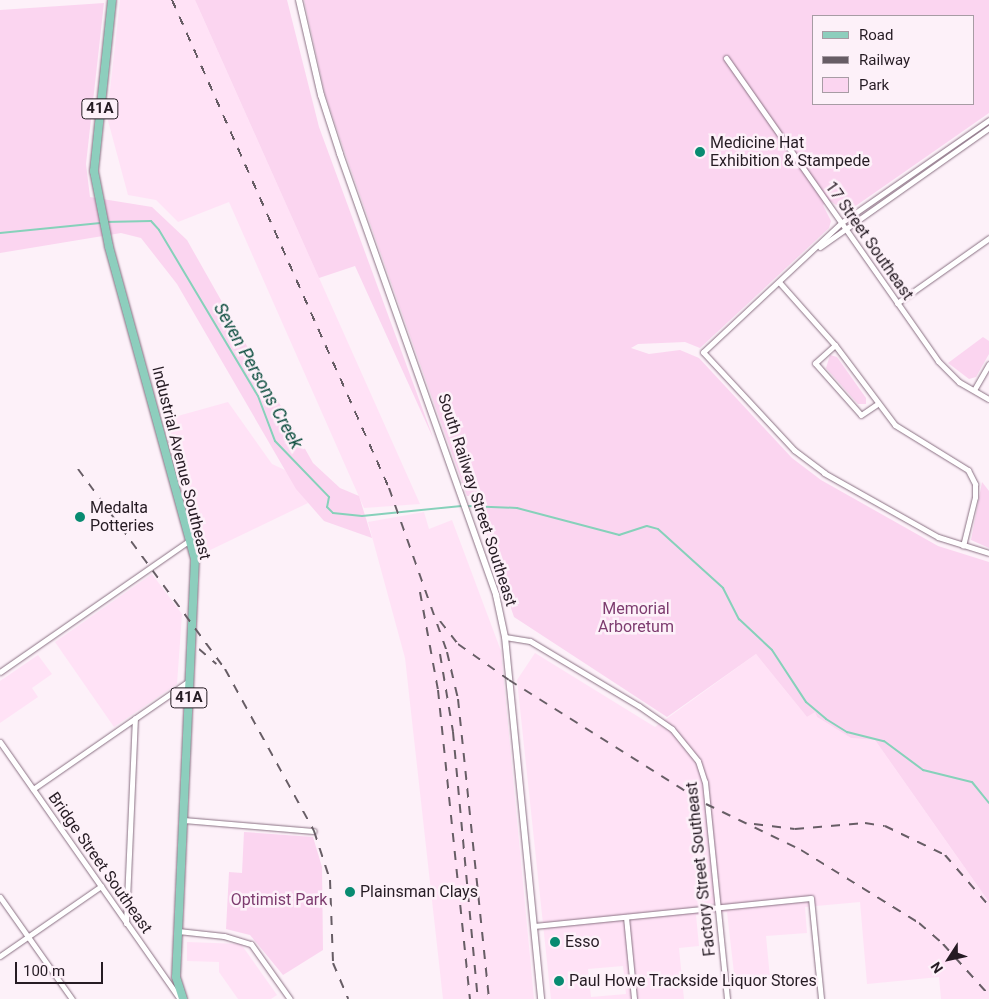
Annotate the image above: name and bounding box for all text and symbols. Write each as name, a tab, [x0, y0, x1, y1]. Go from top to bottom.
legend	[812, 15, 974, 105]
text: Road	[859, 26, 893, 44]
text: Railway	[859, 51, 910, 69]
text: Park	[859, 76, 889, 94]
road number: 41A	[81, 96, 119, 122]
place label: Medicine Hat Exhibition & Stampede	[710, 133, 870, 171]
marker: Medicine Hat Exhibition & Stampede	[694, 146, 706, 158]
street label: 17 Street Southeast	[821, 178, 917, 304]
water label: Seven Persons Creek	[209, 299, 307, 453]
street label: Industrial Avenue Southeast	[148, 364, 214, 562]
street label: South Railway Street Southeast	[434, 391, 520, 609]
place label: Medalta Potteries	[90, 498, 154, 536]
marker: Medalta Potteries	[74, 511, 86, 523]
park label: Memorial Arboretum	[598, 599, 674, 637]
road number: 41A	[170, 686, 208, 710]
street label: Factory Street Southeast	[682, 781, 720, 957]
street label: Bridge Street Southeast	[44, 789, 156, 937]
place label: Plainsman Clays	[360, 882, 478, 902]
marker: Plainsman Clays	[344, 886, 356, 898]
park label: Optimist Park	[231, 890, 327, 910]
place label: Esso	[565, 932, 600, 952]
north arrow	[924, 934, 974, 984]
marker: Esso	[549, 936, 561, 948]
scale bar	[18, 952, 105, 984]
text: N	[927, 959, 946, 976]
text: 100 m	[23, 962, 65, 980]
place label: Paul Howe Trackside Liquor Stores	[569, 971, 817, 991]
marker: Paul Howe Trackside Liquor Stores	[553, 975, 565, 987]

